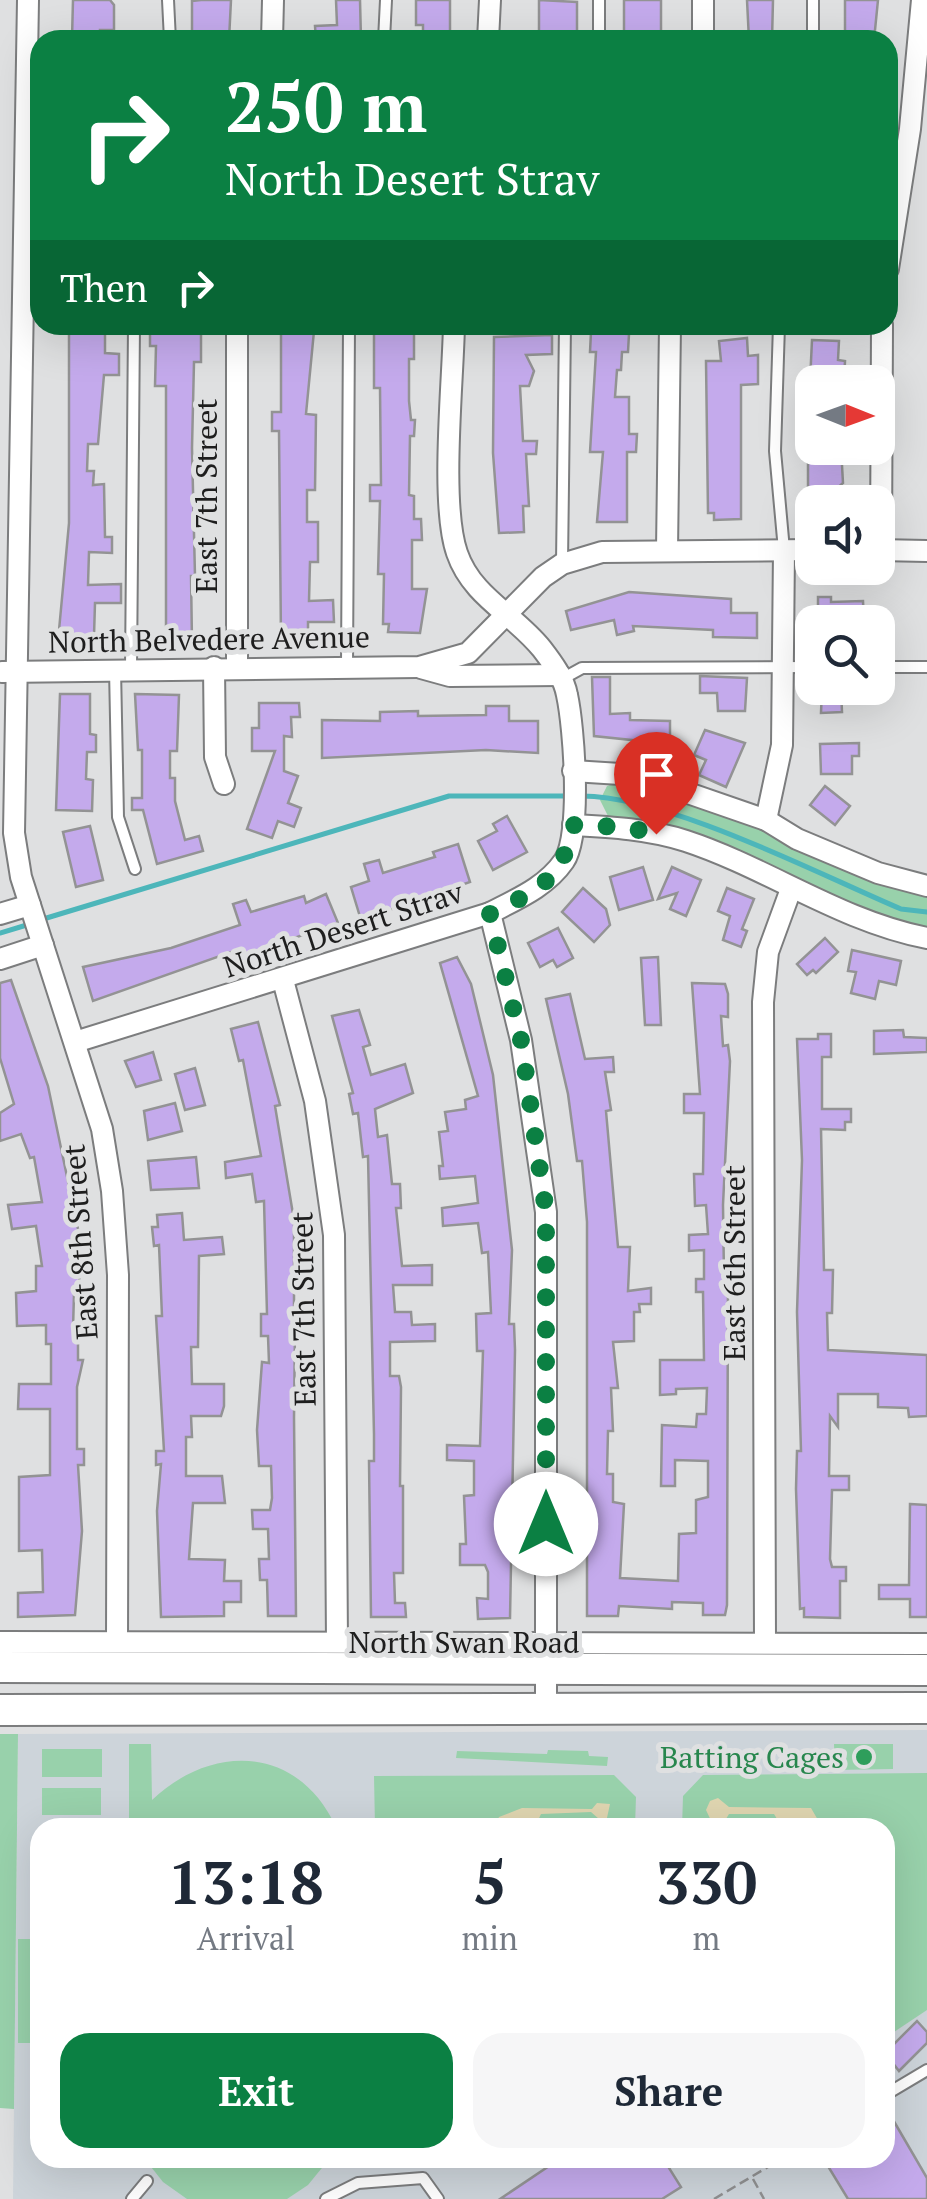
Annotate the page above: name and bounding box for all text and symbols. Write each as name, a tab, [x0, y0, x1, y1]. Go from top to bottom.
text: 250 m	[225, 59, 427, 152]
icon: right	[60, 70, 190, 200]
text: North Desert Strav	[225, 148, 599, 208]
icon: right	[168, 260, 223, 315]
text: Then	[60, 263, 148, 313]
north arrow	[795, 365, 895, 465]
map controls	[795, 365, 895, 705]
street label: East 7th Street	[186, 399, 226, 593]
button: sound	[795, 485, 895, 585]
button: search	[795, 605, 895, 705]
street label: North Belvedere Avenue	[48, 616, 370, 662]
pin	[614, 732, 699, 835]
icon: arrive	[629, 747, 684, 802]
street label: North Desert Strav	[218, 871, 469, 987]
street label: East 8th Street	[53, 1143, 107, 1341]
street label: East 6th Street	[714, 1165, 754, 1361]
street label: East 7th Street	[281, 1211, 325, 1407]
position arrow	[494, 1472, 598, 1576]
street label: North Swan Road	[348, 1622, 580, 1662]
place label: Batting Cages	[660, 1737, 844, 1777]
marker: Batting Cages	[853, 1746, 875, 1768]
text: 13:18	[168, 1842, 324, 1921]
text: 5	[473, 1842, 507, 1921]
text: 330	[656, 1842, 757, 1921]
text: Arrival	[197, 1917, 295, 1959]
text: min	[462, 1917, 518, 1959]
text: m	[693, 1917, 720, 1959]
button: Exit	[60, 2033, 453, 2148]
button: Share	[473, 2033, 865, 2148]

